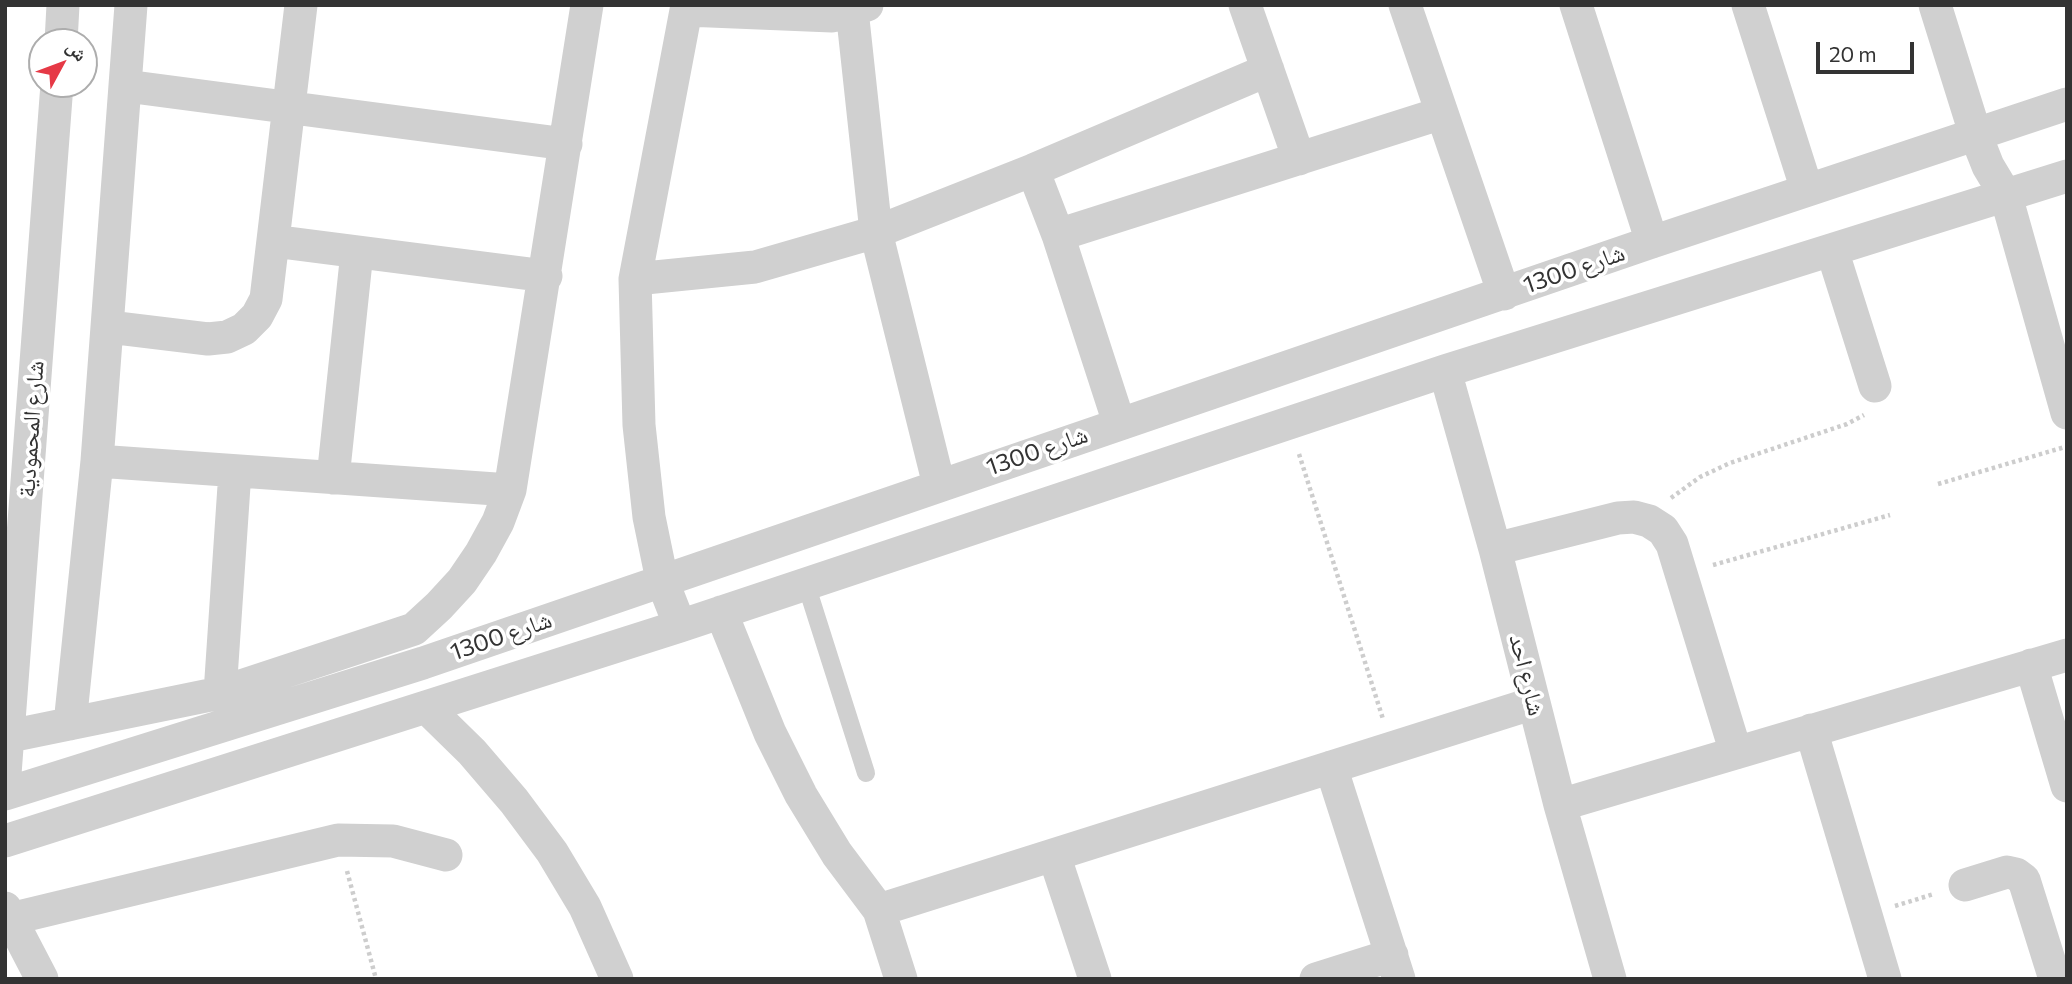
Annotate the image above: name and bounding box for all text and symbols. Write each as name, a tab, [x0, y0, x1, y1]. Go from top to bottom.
north arrow	[28, 28, 98, 98]
scale bar	[1820, 28, 1918, 72]
text: ش	[62, 35, 93, 65]
text: 20 m	[1829, 41, 1877, 66]
street label: شارع 1300	[1519, 238, 1629, 300]
street label: شارع المحمودية	[12, 360, 50, 498]
street label: شارع 1300	[982, 420, 1092, 482]
street label: شارع 1300	[446, 605, 556, 667]
street label: شارع احد	[1503, 631, 1551, 719]

